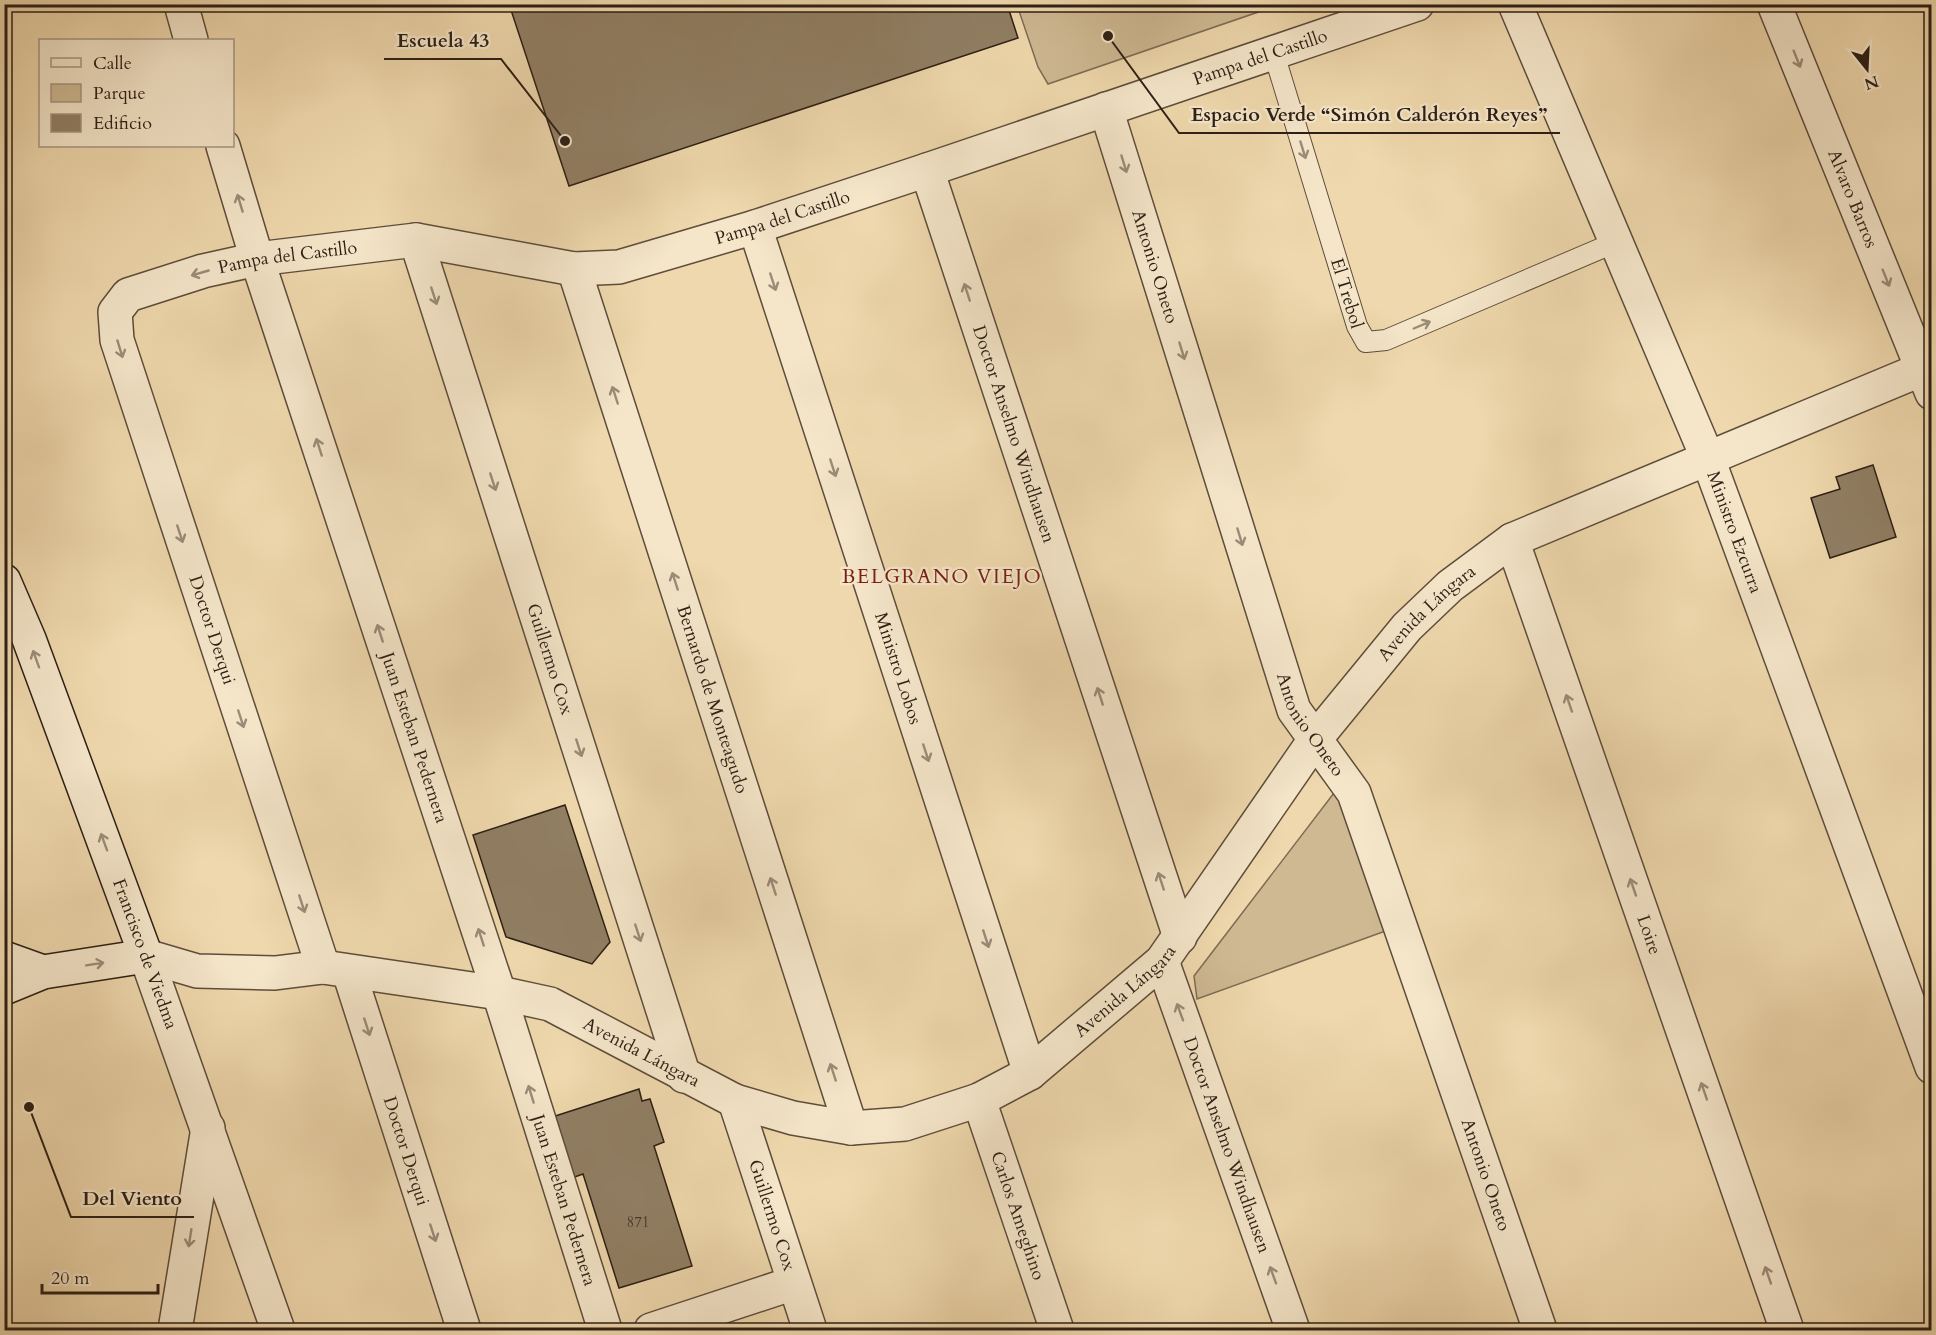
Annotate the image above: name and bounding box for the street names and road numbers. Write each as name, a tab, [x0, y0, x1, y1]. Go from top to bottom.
street label: Pampa del Castillo	[1190, 23, 1331, 92]
street label: Alvaro Barros	[1822, 146, 1884, 252]
street label: Pampa del Castillo	[712, 184, 853, 251]
street label: Antonio Oneto	[1126, 207, 1185, 327]
street label: Pampa del Castillo	[216, 235, 359, 280]
street label: El Trebol	[1324, 255, 1370, 332]
street label: Doctor Anselmo Windhausen	[967, 322, 1062, 547]
street label: Ministro Ezcurra	[1701, 467, 1769, 597]
street label: Avenida Lángara	[1372, 559, 1481, 666]
street label: Doctor Derqui	[183, 572, 241, 688]
street label: Guillermo Cox	[521, 600, 580, 718]
street label: Bernardo de Monteagudo	[671, 602, 755, 797]
street label: Ministro Lobos	[869, 609, 928, 727]
street label: Juan Esteban Pedernera	[374, 646, 455, 826]
street label: Antonio Oneto	[1271, 669, 1351, 782]
street label: Francisco de Viedma	[106, 875, 184, 1033]
street label: Loire	[1631, 912, 1668, 958]
street label: Avenida Lángara	[1069, 940, 1182, 1043]
street label: Avenida Lángara	[579, 1011, 705, 1093]
street label: Doctor Anselmo Windhausen	[1177, 1033, 1277, 1257]
street label: Doctor Derqui	[377, 1093, 436, 1209]
street label: Juan Esteban Pedernera	[525, 1108, 603, 1289]
street label: Antonio Oneto	[1455, 1115, 1517, 1235]
street label: Carlos Ameghino	[985, 1148, 1052, 1284]
street label: Guillermo Cox	[743, 1156, 802, 1274]

